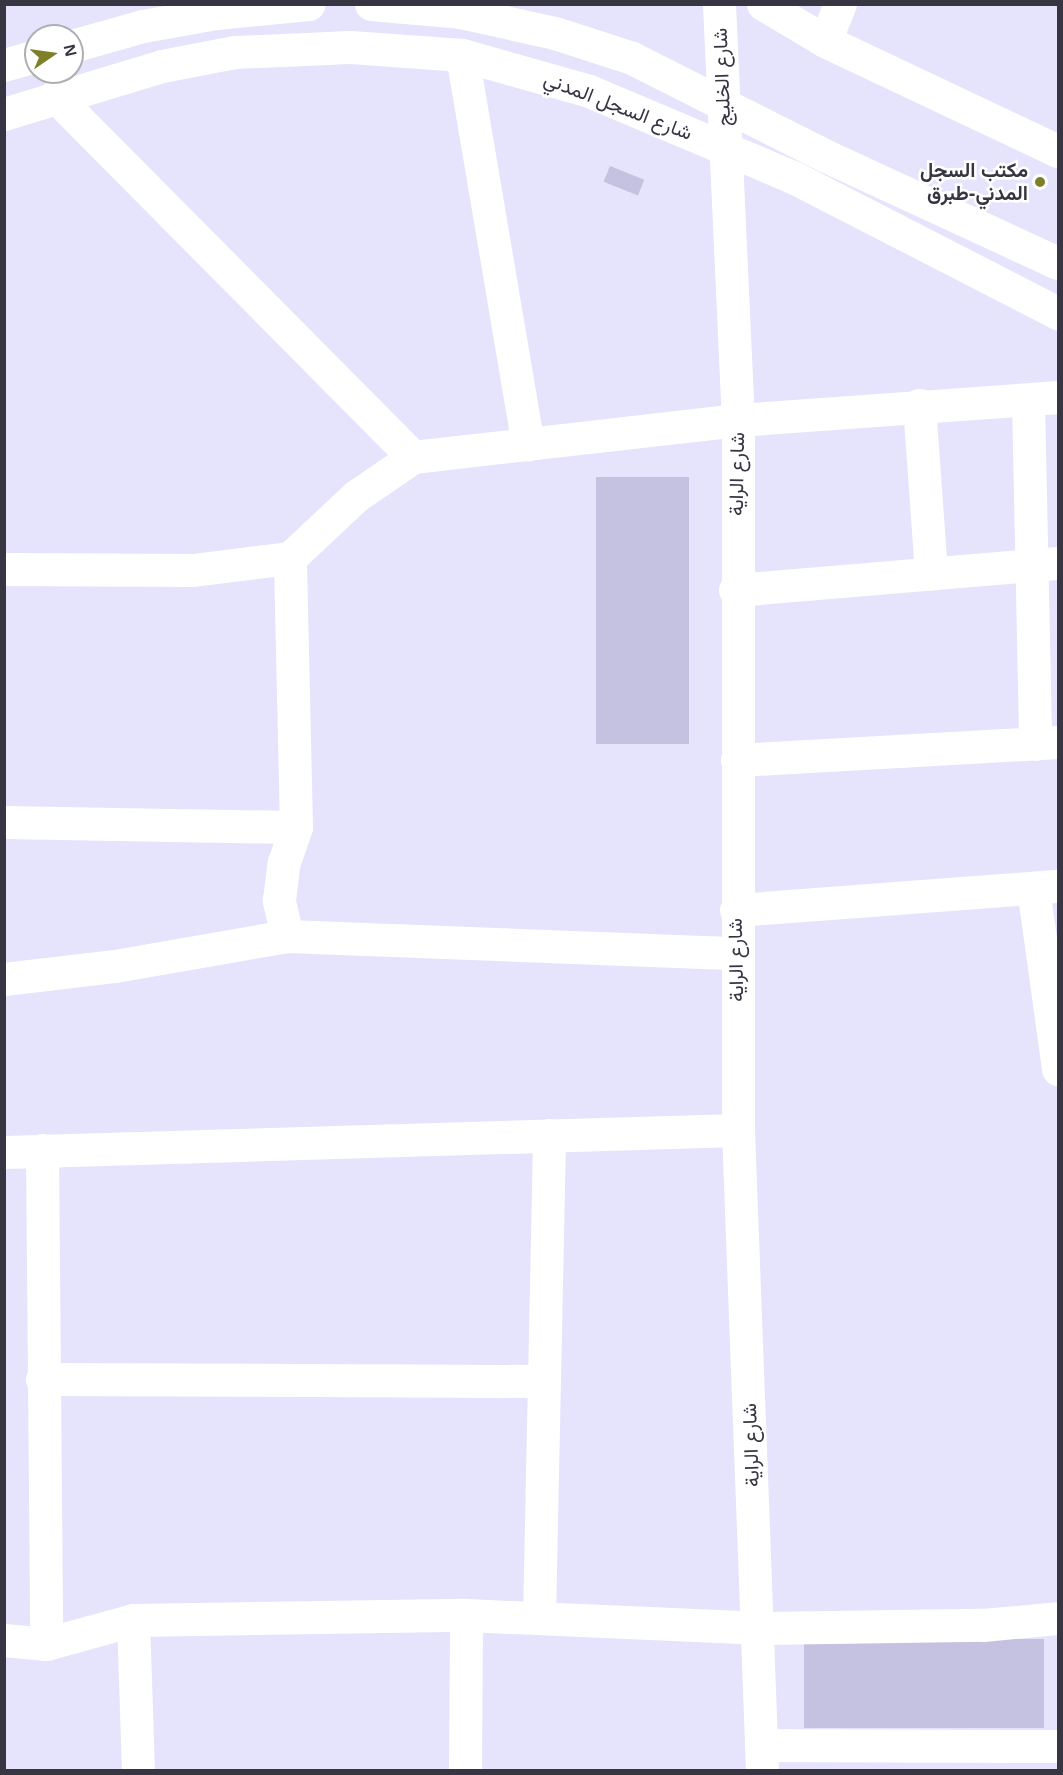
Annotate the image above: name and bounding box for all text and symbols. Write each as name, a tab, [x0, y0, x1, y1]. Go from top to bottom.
north arrow	[24, 24, 84, 84]
street label: شارع الخليج	[708, 27, 736, 127]
text: N	[60, 43, 80, 58]
street label: شارع السجل المدني	[540, 67, 696, 145]
place label: مكتب السجل المدني-طبرق	[920, 158, 1028, 205]
marker: مكتب السجل المدني-طبرق	[1033, 175, 1047, 189]
street label: شارع الراية	[724, 432, 750, 516]
street label: شارع الراية	[723, 918, 749, 1002]
street label: شارع الراية	[738, 1403, 764, 1487]

